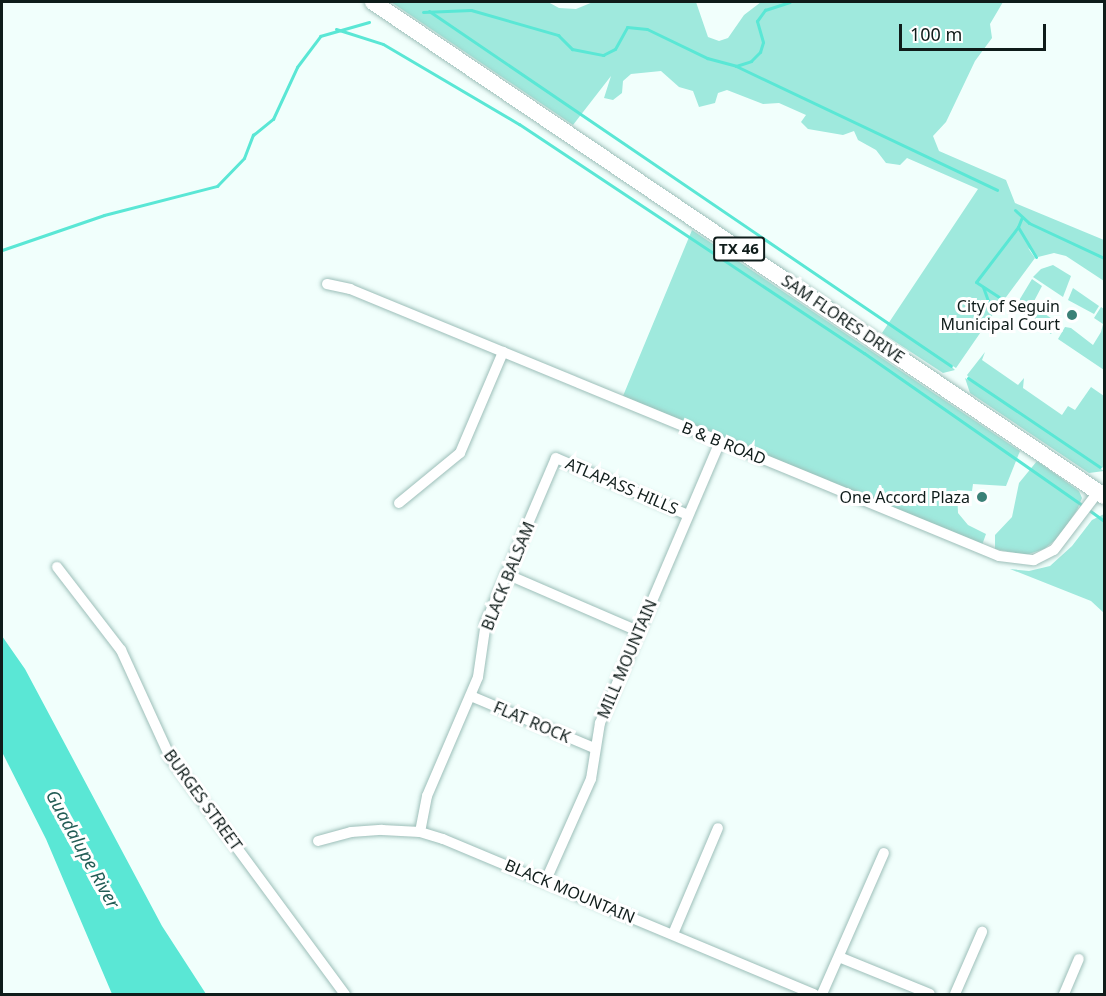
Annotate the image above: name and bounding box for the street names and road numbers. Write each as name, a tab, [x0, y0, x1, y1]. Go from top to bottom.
road number: TX 46	[712, 237, 766, 261]
street label: SAM FLORES DRIVE	[778, 271, 908, 367]
street label: B & B ROAD	[679, 417, 769, 469]
street label: ATLAPASS HILLS	[563, 454, 681, 518]
street label: BLACK BALSAM	[477, 519, 539, 633]
street label: MILL MOUNTAIN	[593, 597, 661, 721]
street label: FLAT ROCK	[491, 697, 573, 747]
street label: BURGES STREET	[160, 746, 246, 854]
street label: BLACK MOUNTAIN	[502, 855, 638, 927]

